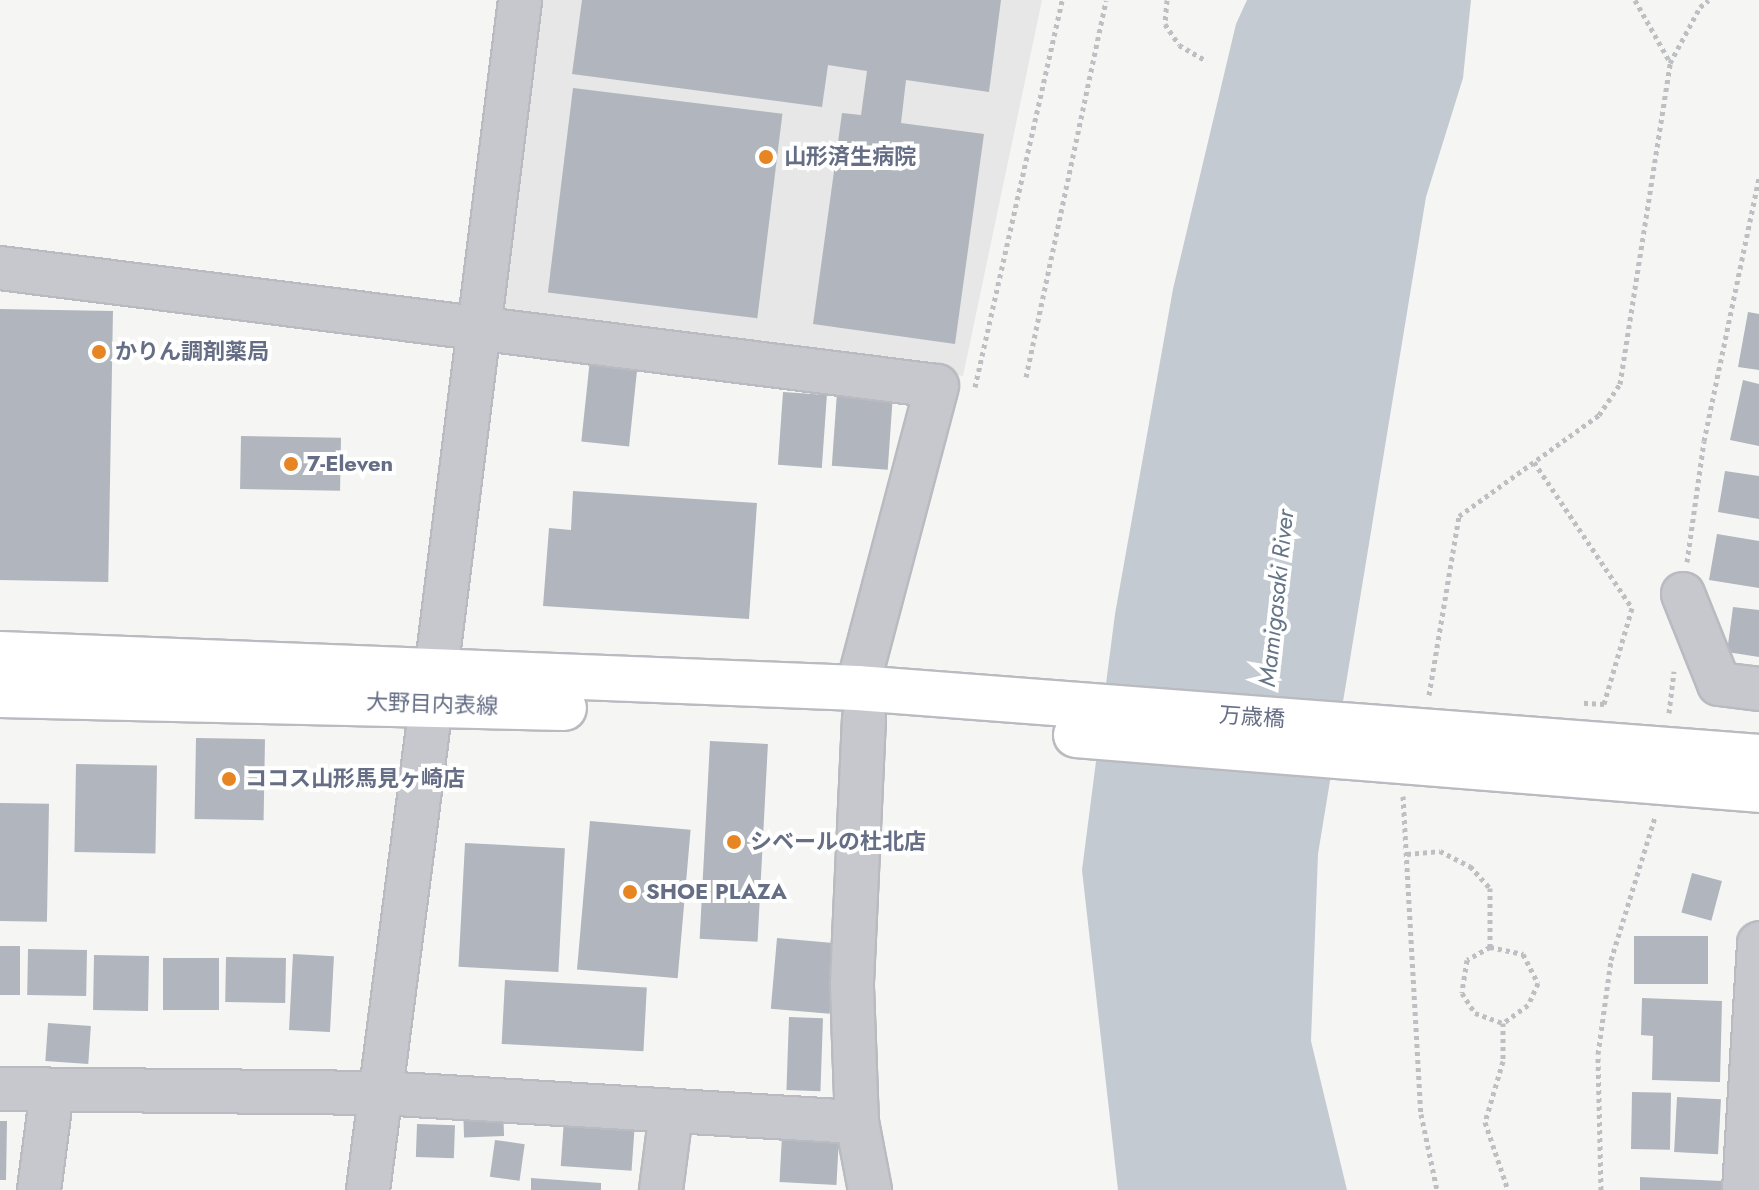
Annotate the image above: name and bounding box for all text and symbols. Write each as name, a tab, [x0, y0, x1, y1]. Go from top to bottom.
place label: 山形済生病院	[784, 144, 916, 170]
marker: 山形済生病院	[755, 146, 777, 168]
place label: かりん調剤薬局	[115, 339, 269, 365]
marker: かりん調剤薬局	[90, 343, 108, 361]
place label: 7-Eleven	[307, 451, 393, 477]
marker: 7-Eleven	[282, 455, 300, 473]
water label: Mamigasaki River	[1252, 508, 1300, 688]
street label: 大野目内表線	[366, 689, 498, 719]
street label: 万歳橋	[1218, 702, 1286, 732]
place label: ココス山形馬見ヶ崎店	[245, 766, 465, 792]
marker: ココス山形馬見ヶ崎店	[220, 770, 238, 788]
place label: シベールの杜北店	[750, 829, 926, 855]
marker: シベールの杜北店	[725, 833, 743, 851]
place label: SHOE PLAZA	[646, 879, 787, 905]
marker: SHOE PLAZA	[621, 883, 639, 901]

